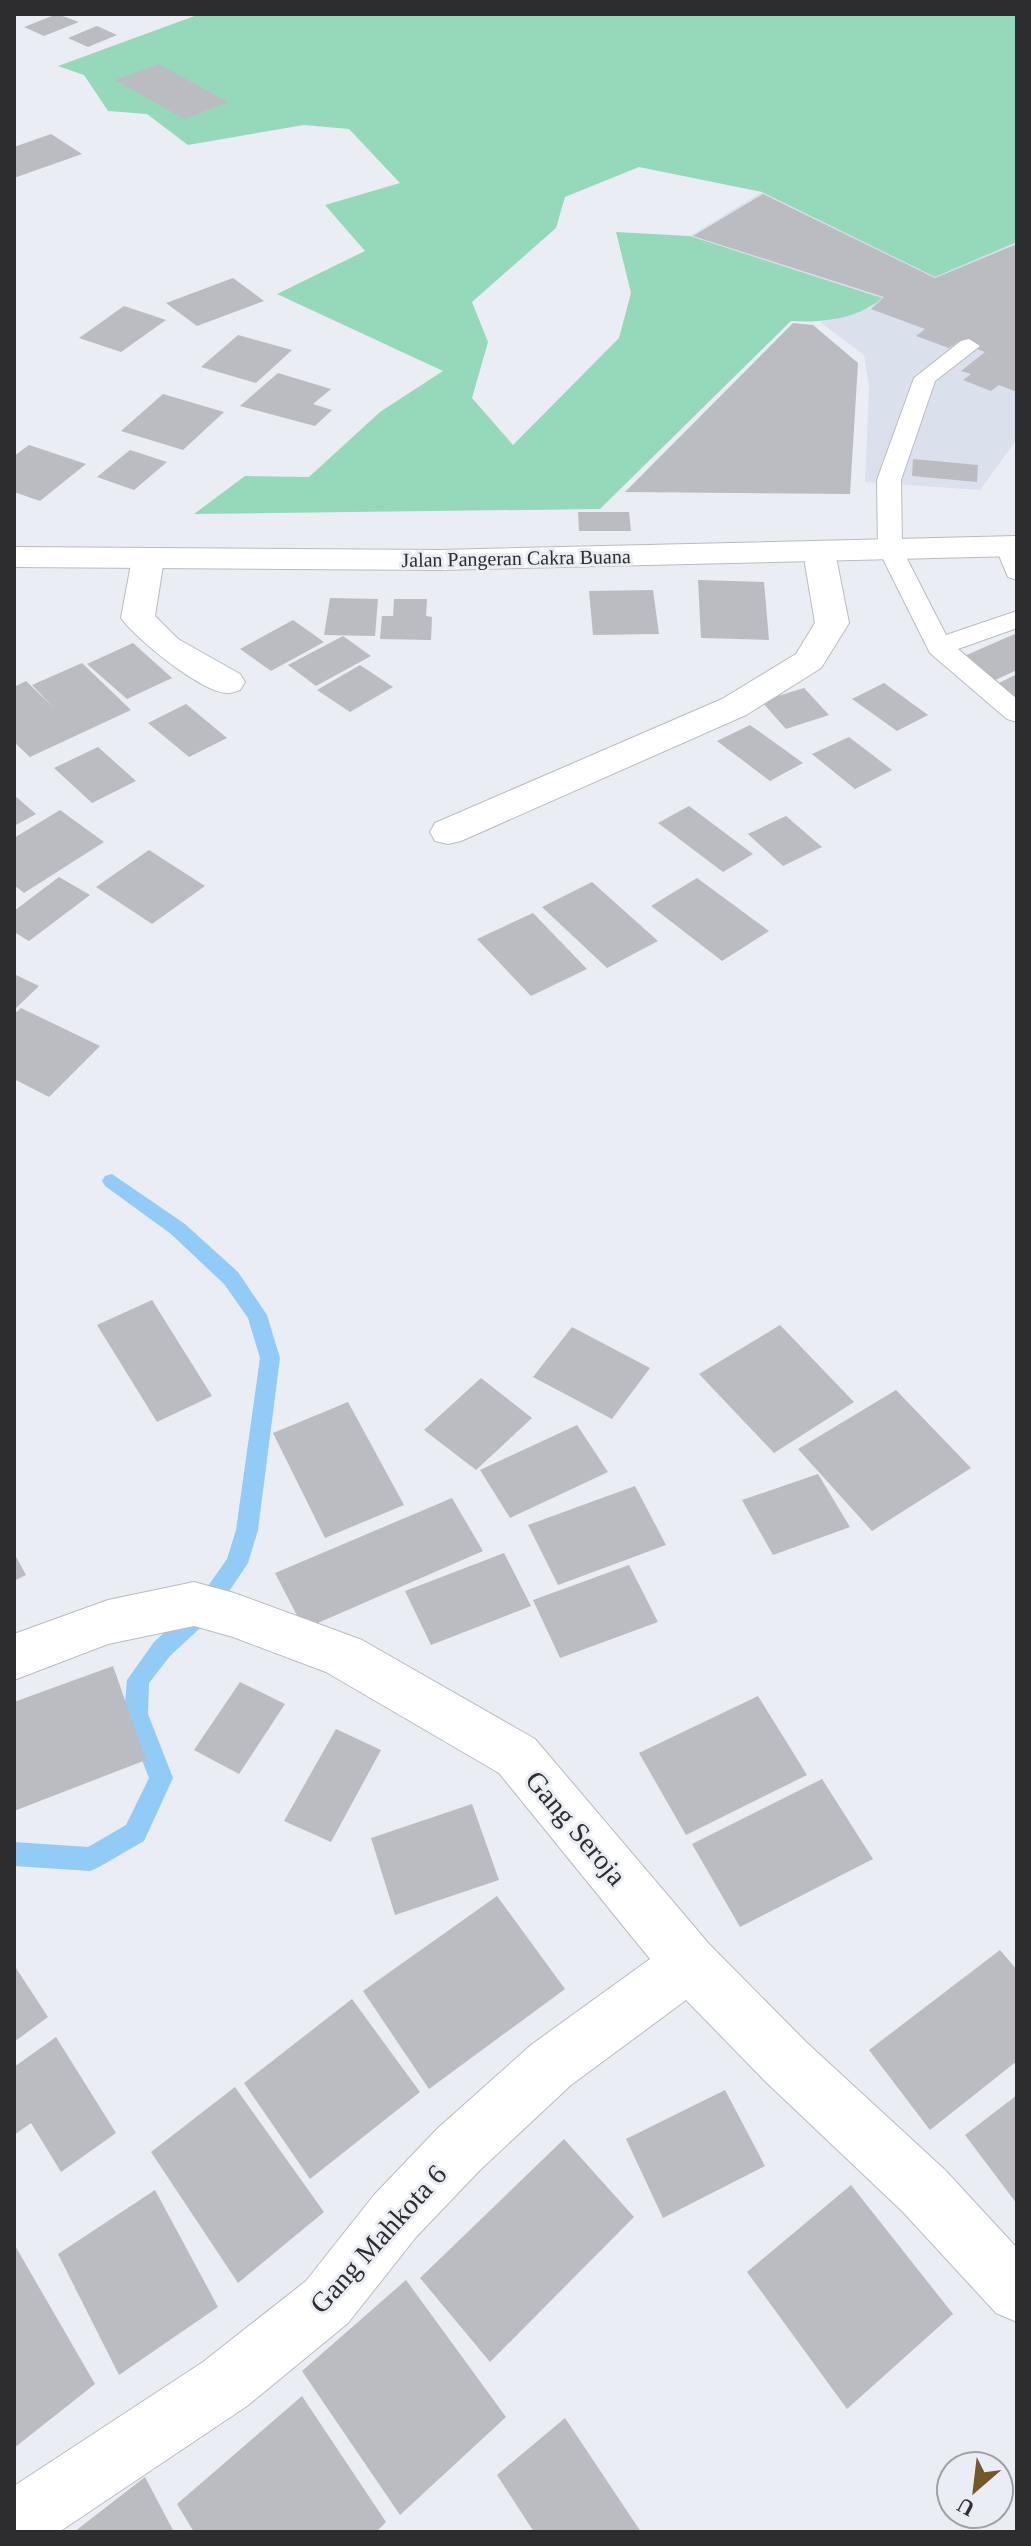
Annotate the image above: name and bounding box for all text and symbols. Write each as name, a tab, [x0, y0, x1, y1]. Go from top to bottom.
street label: Jalan Pangeran Cakra Buana	[401, 545, 631, 572]
street label: Gang Seroja	[519, 1765, 633, 1892]
street label: Gang Mahkota 6	[304, 2159, 452, 2319]
north arrow	[935, 2450, 1015, 2530]
text: U	[953, 2492, 979, 2522]

